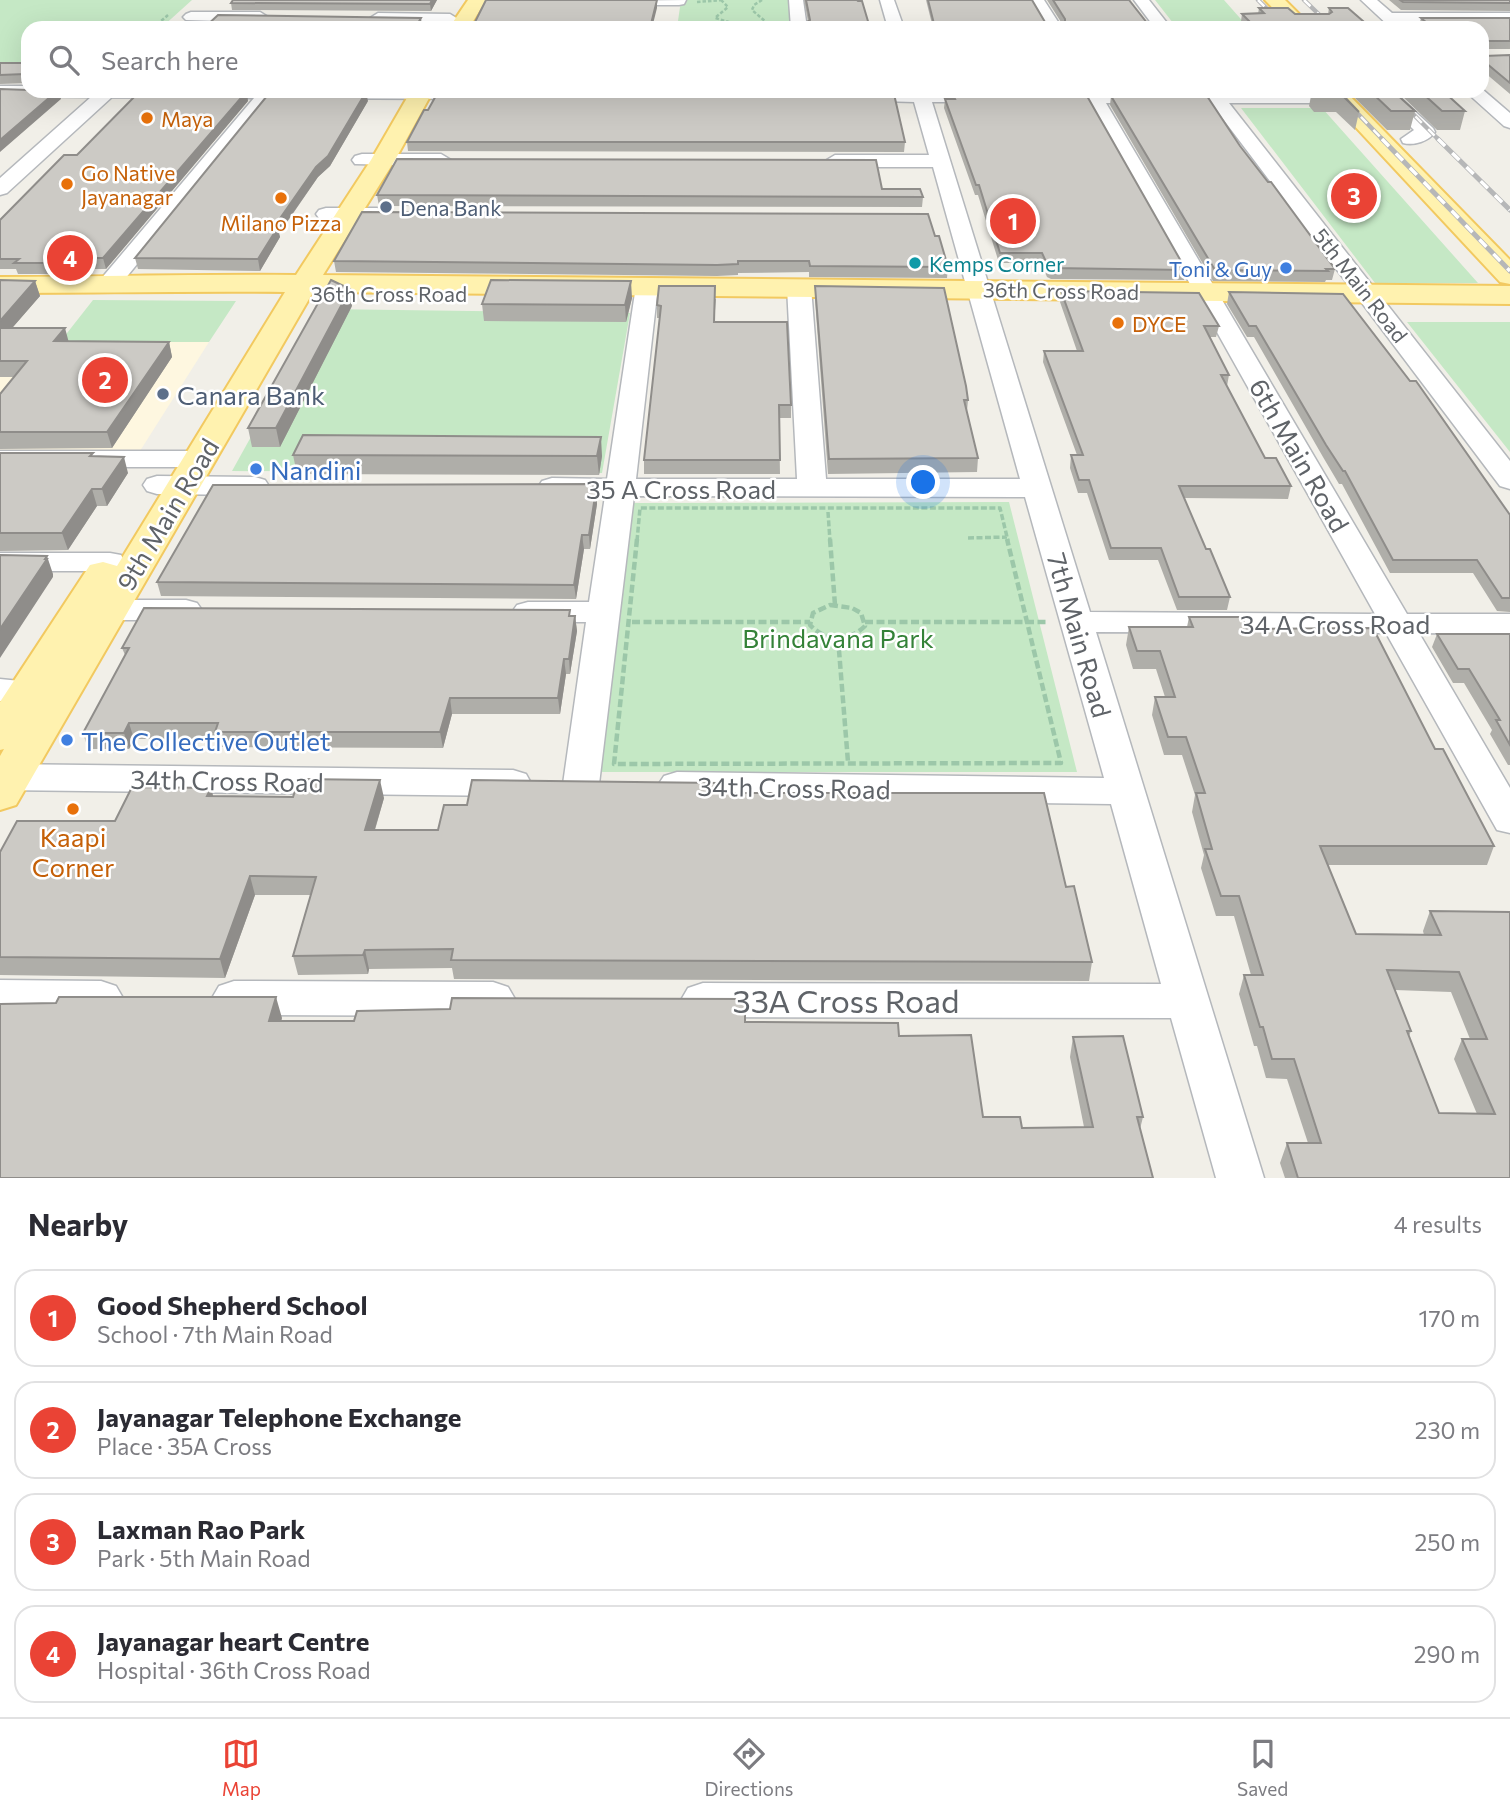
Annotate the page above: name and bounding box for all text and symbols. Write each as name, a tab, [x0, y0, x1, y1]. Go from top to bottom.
search box	[21, 21, 1489, 98]
icon: search	[45, 41, 83, 79]
text: Search here	[101, 44, 239, 75]
place label: Maya	[161, 106, 213, 131]
marker: Maya	[139, 110, 155, 126]
place label: Go Native Jayanagar	[81, 160, 175, 209]
pin: 3	[1331, 170, 1377, 222]
marker: Go Native Jayanagar	[59, 176, 75, 192]
marker: Milano Pizza	[273, 190, 289, 206]
place label: Dena Bank	[400, 195, 502, 220]
pin: 1	[990, 195, 1036, 247]
marker: Dena Bank	[378, 199, 394, 215]
place label: Milano Pizza	[221, 210, 341, 235]
street label: 5th Main Road	[1309, 223, 1413, 347]
pin: 4	[47, 232, 93, 284]
place label: Kemps Corner	[929, 251, 1064, 276]
marker: Kemps Corner	[907, 255, 923, 271]
place label: Toni & Guy	[1169, 256, 1272, 281]
marker: Toni & Guy	[1278, 260, 1294, 276]
street label: 36th Cross Road	[983, 276, 1139, 304]
street label: 36th Cross Road	[311, 281, 467, 306]
place label: DYCE	[1132, 311, 1186, 336]
marker: DYCE	[1110, 315, 1126, 331]
pin: 2	[82, 354, 128, 406]
street label: 6th Main Road	[1244, 373, 1356, 537]
place label: Canara Bank	[177, 379, 325, 410]
marker: Canara Bank	[155, 386, 171, 402]
street label: 9th Main Road	[109, 432, 225, 596]
place label: Nandini	[270, 454, 361, 485]
marker: Nandini	[248, 461, 264, 477]
your location	[906, 465, 940, 499]
street label: 35 A Cross Road	[586, 473, 776, 504]
street label: 7th Main Road	[1042, 549, 1118, 721]
street label: 34 A Cross Road	[1240, 608, 1430, 639]
park label: Brindavana Park	[742, 622, 934, 653]
place label: The Collective Outlet	[81, 725, 331, 756]
marker: The Collective Outlet	[59, 732, 75, 748]
street label: 34th Cross Road	[130, 763, 324, 797]
street label: 34th Cross Road	[697, 770, 891, 804]
marker: Kaapi Corner	[65, 801, 81, 817]
place label: Kaapi Corner	[32, 821, 114, 882]
street label: 33A Cross Road	[733, 980, 959, 1020]
text: Nearby	[28, 1205, 128, 1242]
text: 4 results	[1394, 1210, 1482, 1238]
text: Good Shepherd School	[97, 1289, 368, 1320]
text: 1	[48, 1304, 58, 1332]
text: 170 m	[1419, 1304, 1480, 1332]
text: School · 7th Main Road	[97, 1320, 333, 1348]
text: Jayanagar Telephone Exchange	[97, 1401, 461, 1432]
text: 2	[46, 1416, 60, 1444]
text: 230 m	[1415, 1416, 1480, 1444]
text: Place · 35A Cross	[97, 1432, 272, 1460]
text: Laxman Rao Park	[97, 1513, 305, 1544]
text: 3	[46, 1528, 60, 1556]
text: 250 m	[1415, 1528, 1480, 1556]
text: Park · 5th Main Road	[97, 1544, 311, 1572]
text: Jayanagar heart Centre	[97, 1625, 369, 1656]
text: 4	[46, 1640, 60, 1668]
text: 290 m	[1414, 1640, 1480, 1668]
text: Hospital · 36th Cross Road	[97, 1656, 370, 1684]
tab: Map	[222, 1735, 261, 1800]
tab: Directions	[704, 1735, 794, 1800]
tab: Saved	[1237, 1735, 1288, 1800]

